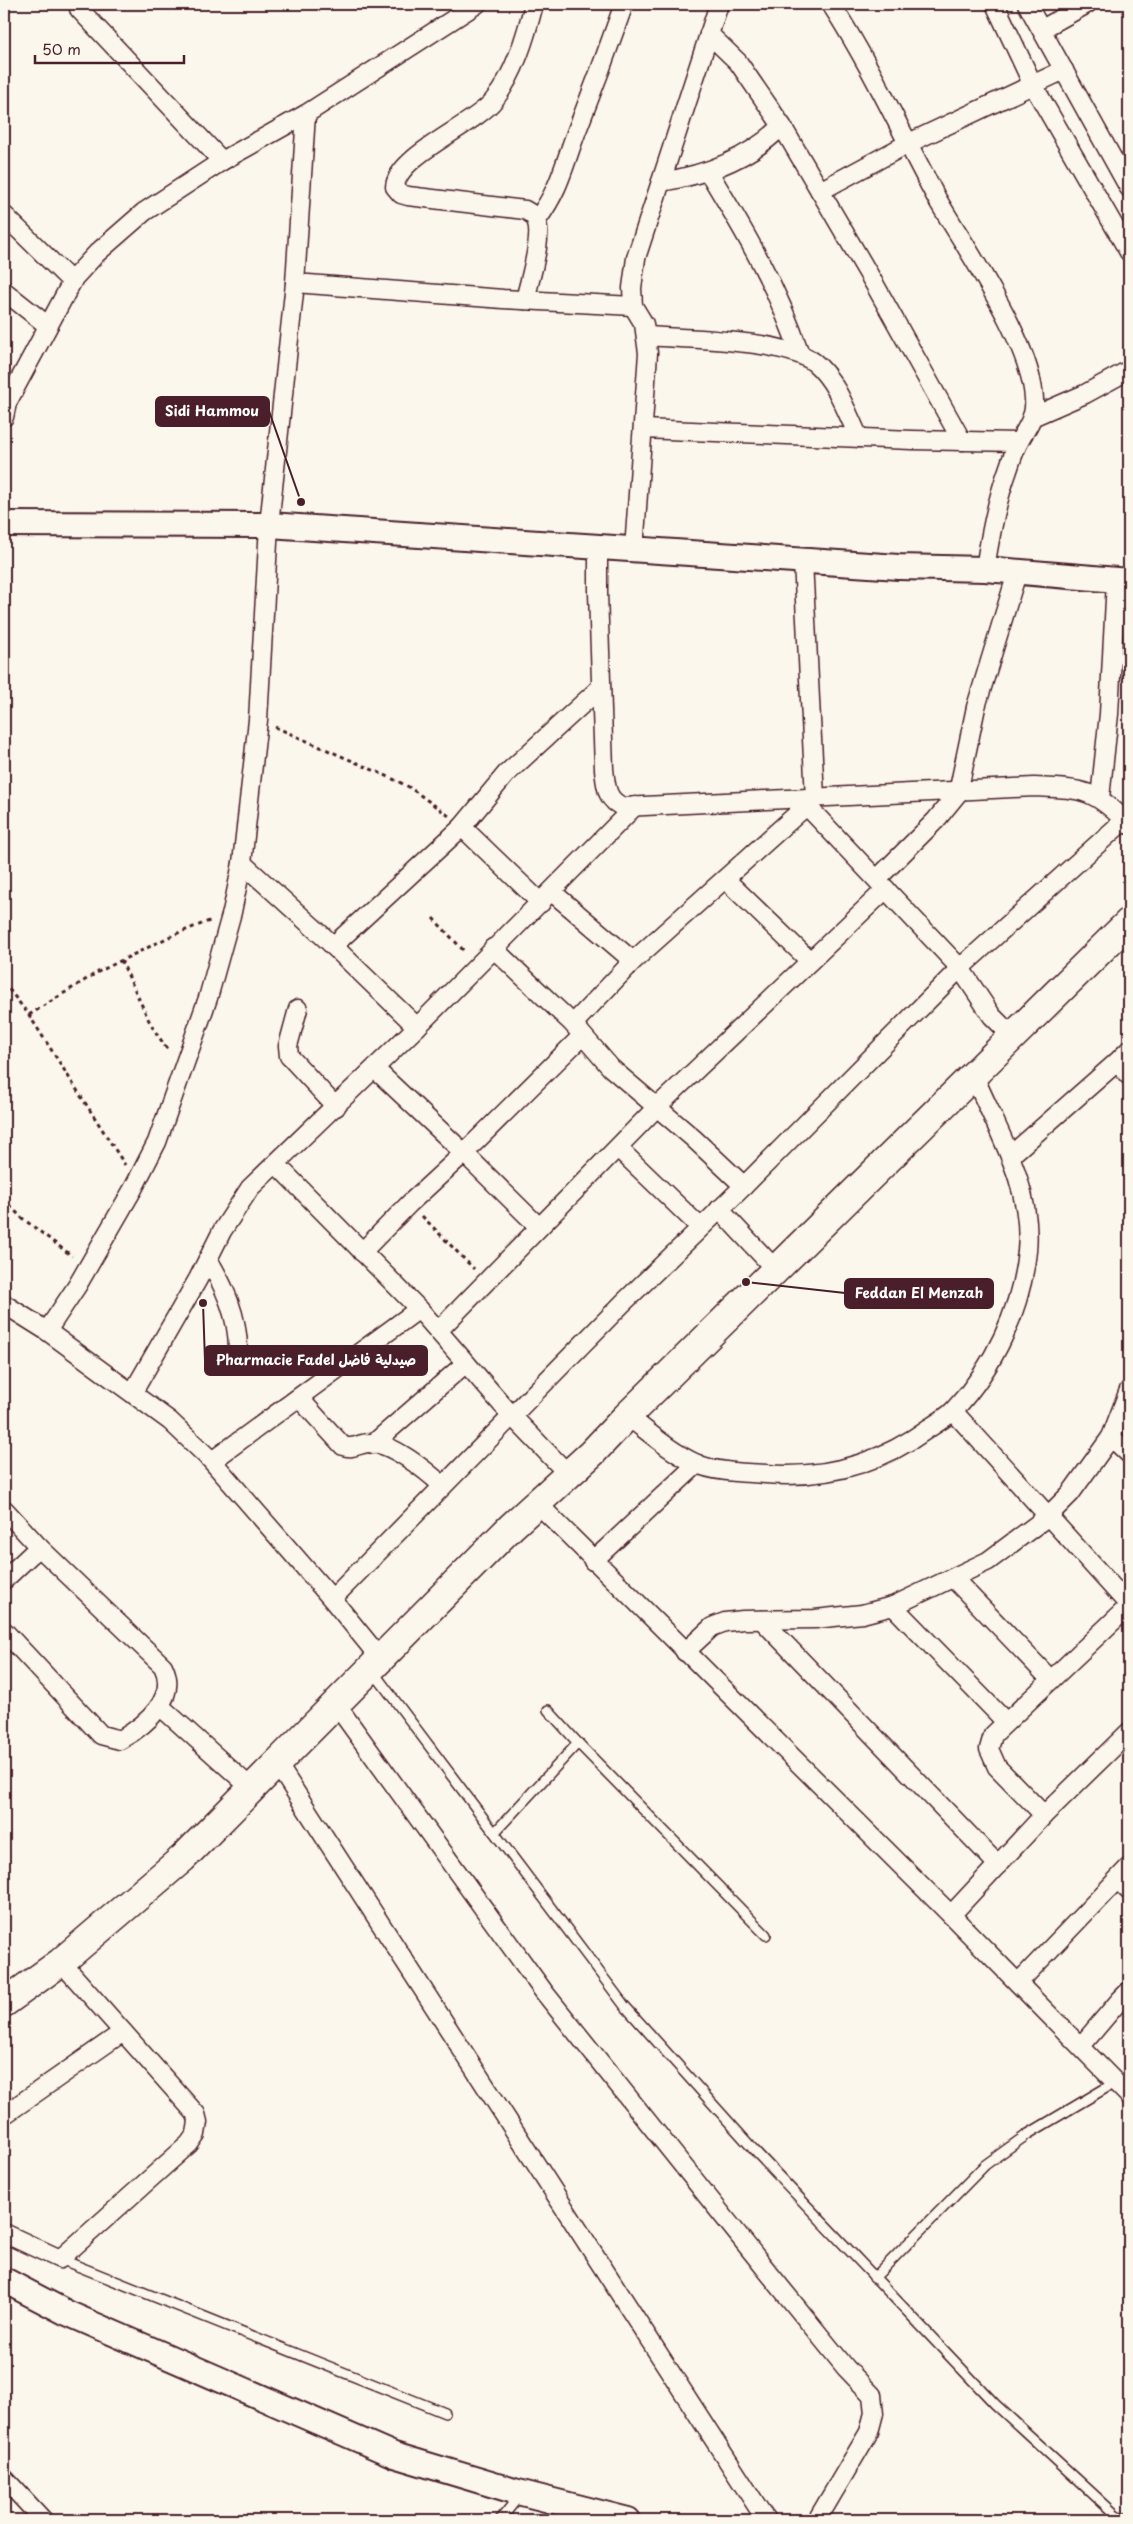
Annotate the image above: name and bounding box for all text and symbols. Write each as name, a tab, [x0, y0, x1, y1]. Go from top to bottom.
scale bar	[35, 32, 184, 64]
text: 50 m	[42, 37, 81, 60]
callout: Sidi Hammou	[156, 397, 269, 426]
text: Sidi Hammou	[165, 400, 259, 421]
callout: Feddan El Menzah	[845, 1279, 993, 1308]
text: Feddan El Menzah	[855, 1282, 983, 1303]
callout: Pharmacie Fadel صيدلية فاضل	[205, 1346, 427, 1375]
text: Pharmacie Fadel صيدلية فاضل	[216, 1349, 416, 1370]

